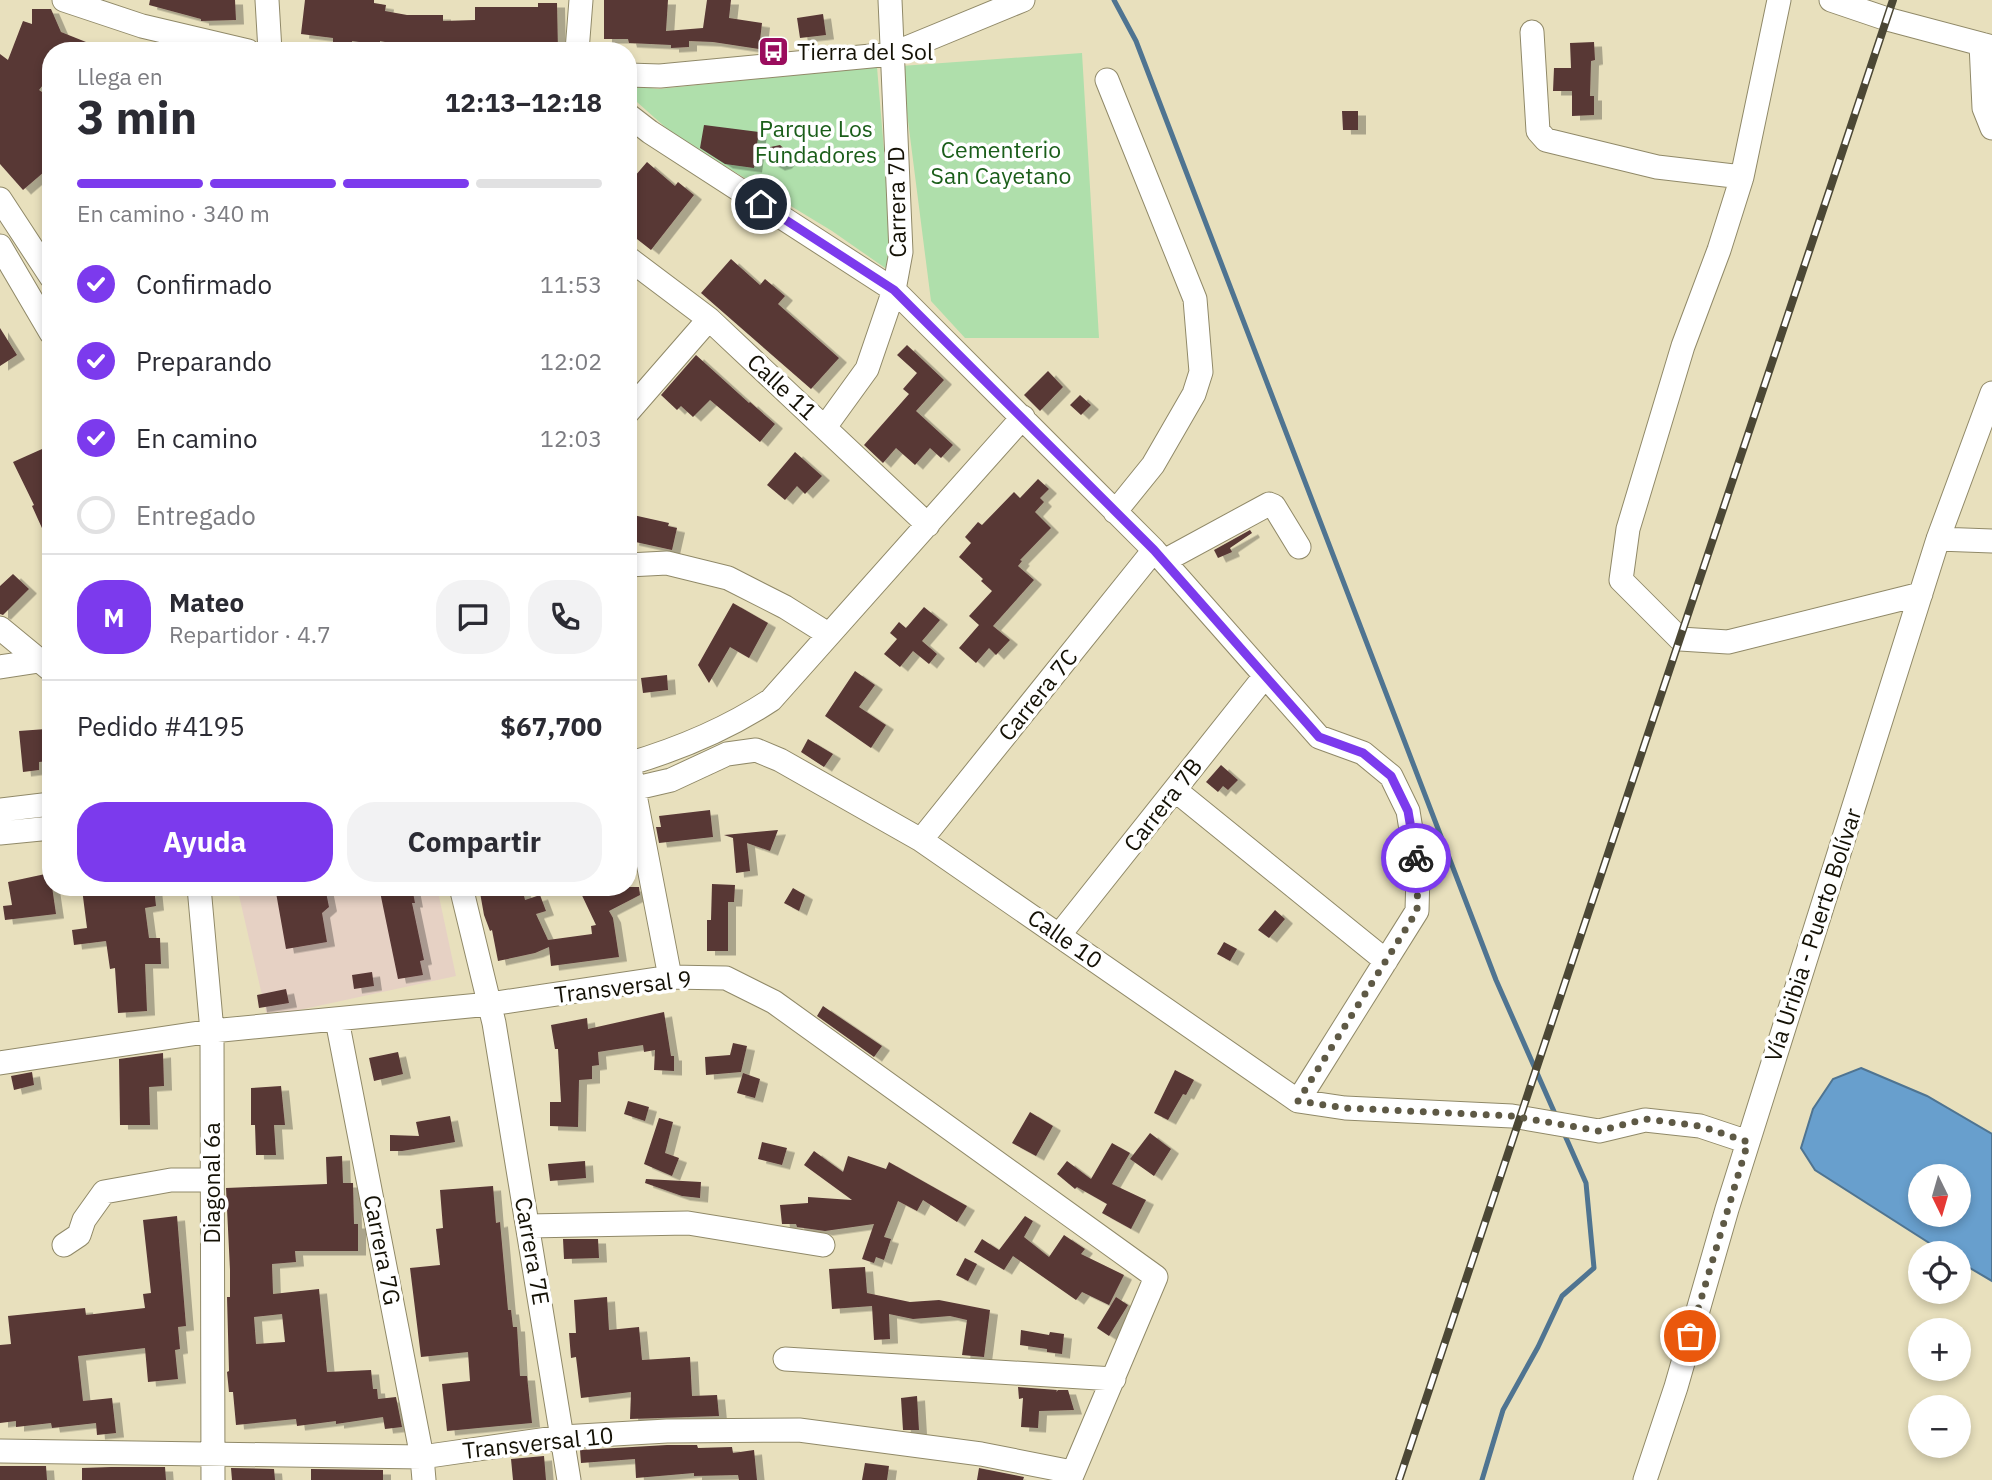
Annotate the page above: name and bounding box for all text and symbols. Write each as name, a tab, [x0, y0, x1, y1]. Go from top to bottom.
bus stop icon: Tierra del Sol	[757, 35, 791, 69]
place label: Tierra del Sol	[797, 36, 933, 66]
text: Llega en	[77, 61, 163, 91]
text: 12:13–12:18	[445, 85, 602, 119]
text: 3 min	[77, 87, 197, 147]
park label: Parque Los Fundadores	[755, 113, 877, 169]
park label: Cementerio San Cayetano	[931, 134, 1071, 190]
street label: Carrera 7D	[880, 146, 912, 258]
pin	[731, 174, 791, 234]
icon: home	[742, 185, 780, 223]
text: En camino · 340 m	[77, 198, 270, 228]
icon: check	[77, 265, 115, 303]
text: Confirmado	[136, 267, 272, 301]
text: 11:53	[540, 269, 602, 299]
icon: check	[77, 342, 115, 380]
text: Preparando	[136, 344, 272, 378]
text: 12:02	[540, 346, 602, 376]
street label: Calle 11	[742, 346, 824, 426]
icon: check	[77, 419, 115, 457]
text: En camino	[136, 421, 258, 455]
text: 12:03	[540, 423, 602, 453]
text: Entregado	[136, 498, 256, 532]
button: chat	[436, 580, 510, 654]
button: phone	[528, 580, 602, 654]
text: Mateo	[169, 585, 244, 619]
text: M	[103, 600, 125, 634]
text: Repartidor · 4.7	[169, 619, 331, 649]
street label: Carrera 7C	[991, 642, 1084, 747]
text: Pedido #4195	[77, 709, 245, 743]
text: $67,700	[500, 709, 602, 743]
street label: Carrera 7B	[1116, 751, 1208, 857]
button: Ayuda	[77, 802, 333, 882]
button: Compartir	[347, 802, 602, 882]
street label: Vía Uribia - Puerto Bolívar	[1757, 804, 1867, 1065]
courier	[1381, 823, 1451, 893]
icon: bike	[1397, 839, 1435, 877]
street label: Calle 10	[1022, 902, 1109, 975]
street label: Transversal 9	[553, 963, 693, 1009]
street label: Diagonal 6a	[196, 1122, 226, 1244]
north arrow	[1908, 1164, 1970, 1227]
map controls	[1908, 1164, 1971, 1458]
street label: Carrera 7G	[358, 1192, 408, 1308]
street label: Carrera 7E	[509, 1194, 557, 1307]
button: locate	[1908, 1241, 1971, 1304]
pin	[1660, 1306, 1720, 1366]
icon: bag	[1671, 1317, 1709, 1355]
button: +	[1908, 1318, 1971, 1381]
button: −	[1908, 1395, 1971, 1458]
street label: Transversal 10	[461, 1419, 615, 1465]

